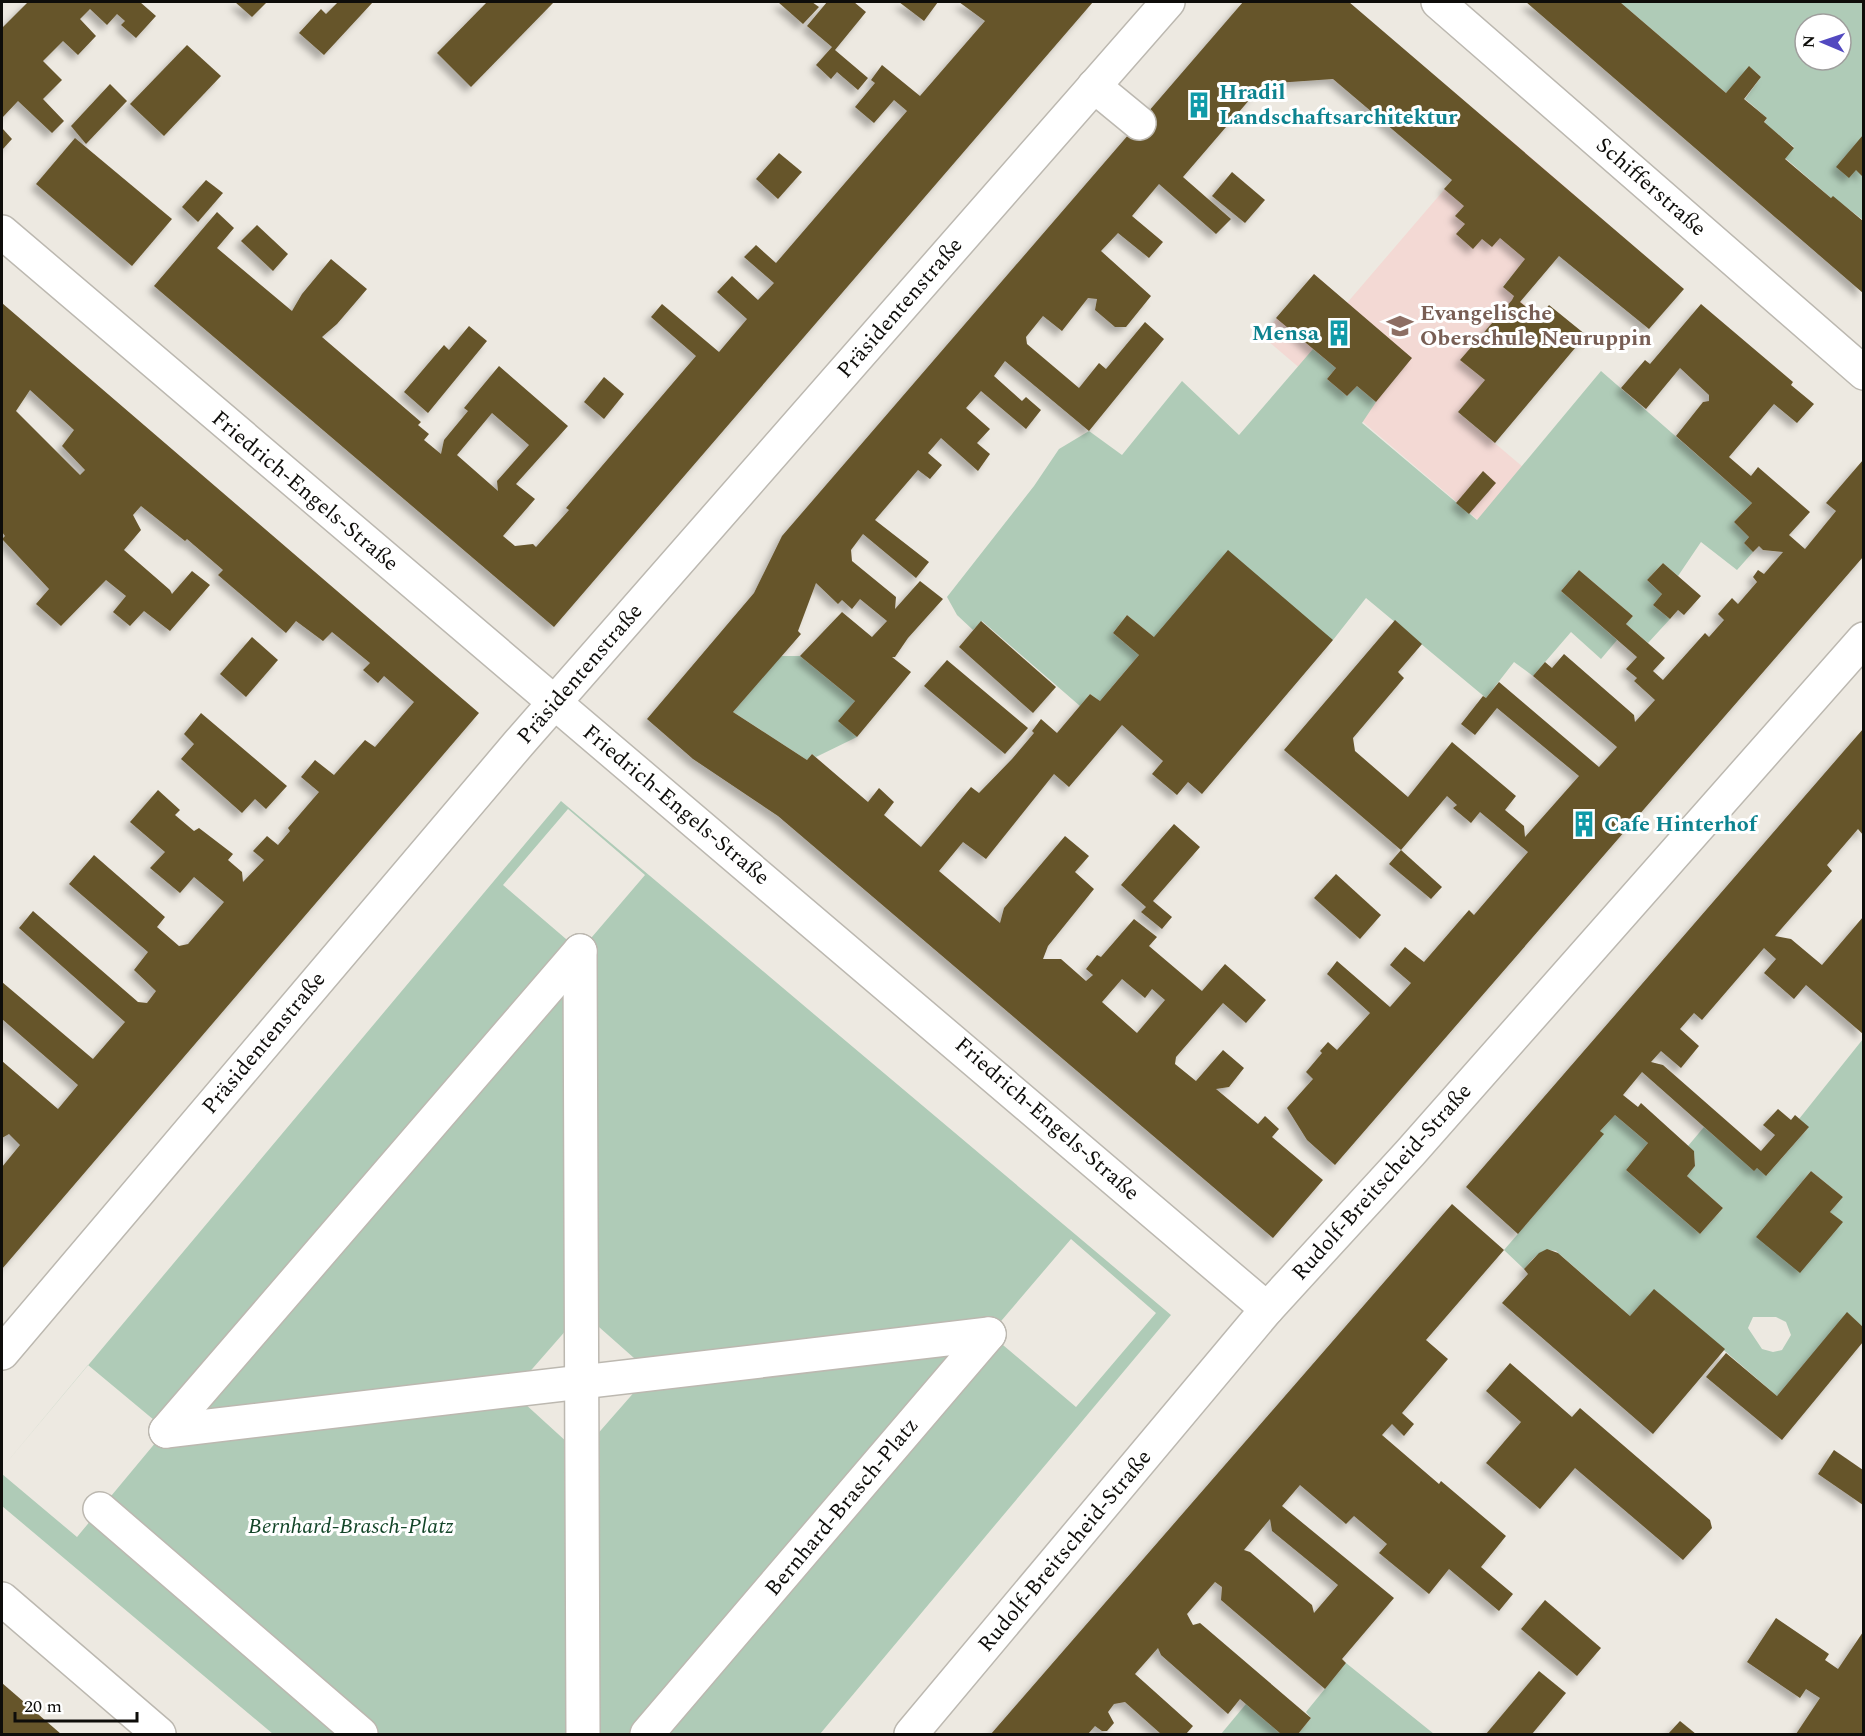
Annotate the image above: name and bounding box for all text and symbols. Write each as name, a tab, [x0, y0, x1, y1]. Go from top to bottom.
north arrow	[1793, 12, 1853, 72]
text: N	[1797, 35, 1821, 48]
place label: Hradil Landschaftsarchitektur	[1219, 76, 1458, 134]
building icon: Hradil Landschaftsarchitektur	[1184, 90, 1214, 120]
street label: Schifferstraße	[1588, 129, 1714, 245]
street label: Präsidentenstraße	[829, 230, 971, 386]
place label: Evangelische Oberschule Neuruppin	[1420, 297, 1652, 355]
school or university icon: Evangelische Oberschule Neuruppin	[1385, 311, 1415, 341]
place label: Mensa	[1252, 317, 1320, 350]
building icon: Mensa	[1324, 318, 1354, 348]
street label: Friedrich-Engels-Straße	[204, 403, 406, 579]
street label: Präsidentenstraße	[509, 596, 651, 752]
street label: Friedrich-Engels-Straße	[575, 717, 777, 893]
place label: Cafe Hinterhof	[1604, 808, 1759, 841]
building icon: Cafe Hinterhof	[1569, 809, 1599, 839]
street label: Präsidentenstraße	[194, 964, 334, 1122]
street label: Friedrich-Engels-Straße	[947, 1029, 1147, 1209]
street label: Rudolf-Breitscheid-Straße	[1284, 1076, 1480, 1288]
street label: Bernhard-Brasch-Platz	[757, 1410, 927, 1604]
street label: Rudolf-Breitscheid-Straße	[970, 1442, 1160, 1660]
park label: Bernhard-Brasch-Platz	[248, 1510, 454, 1543]
scale bar	[15, 1685, 136, 1723]
text: 20 m	[24, 1693, 62, 1720]

